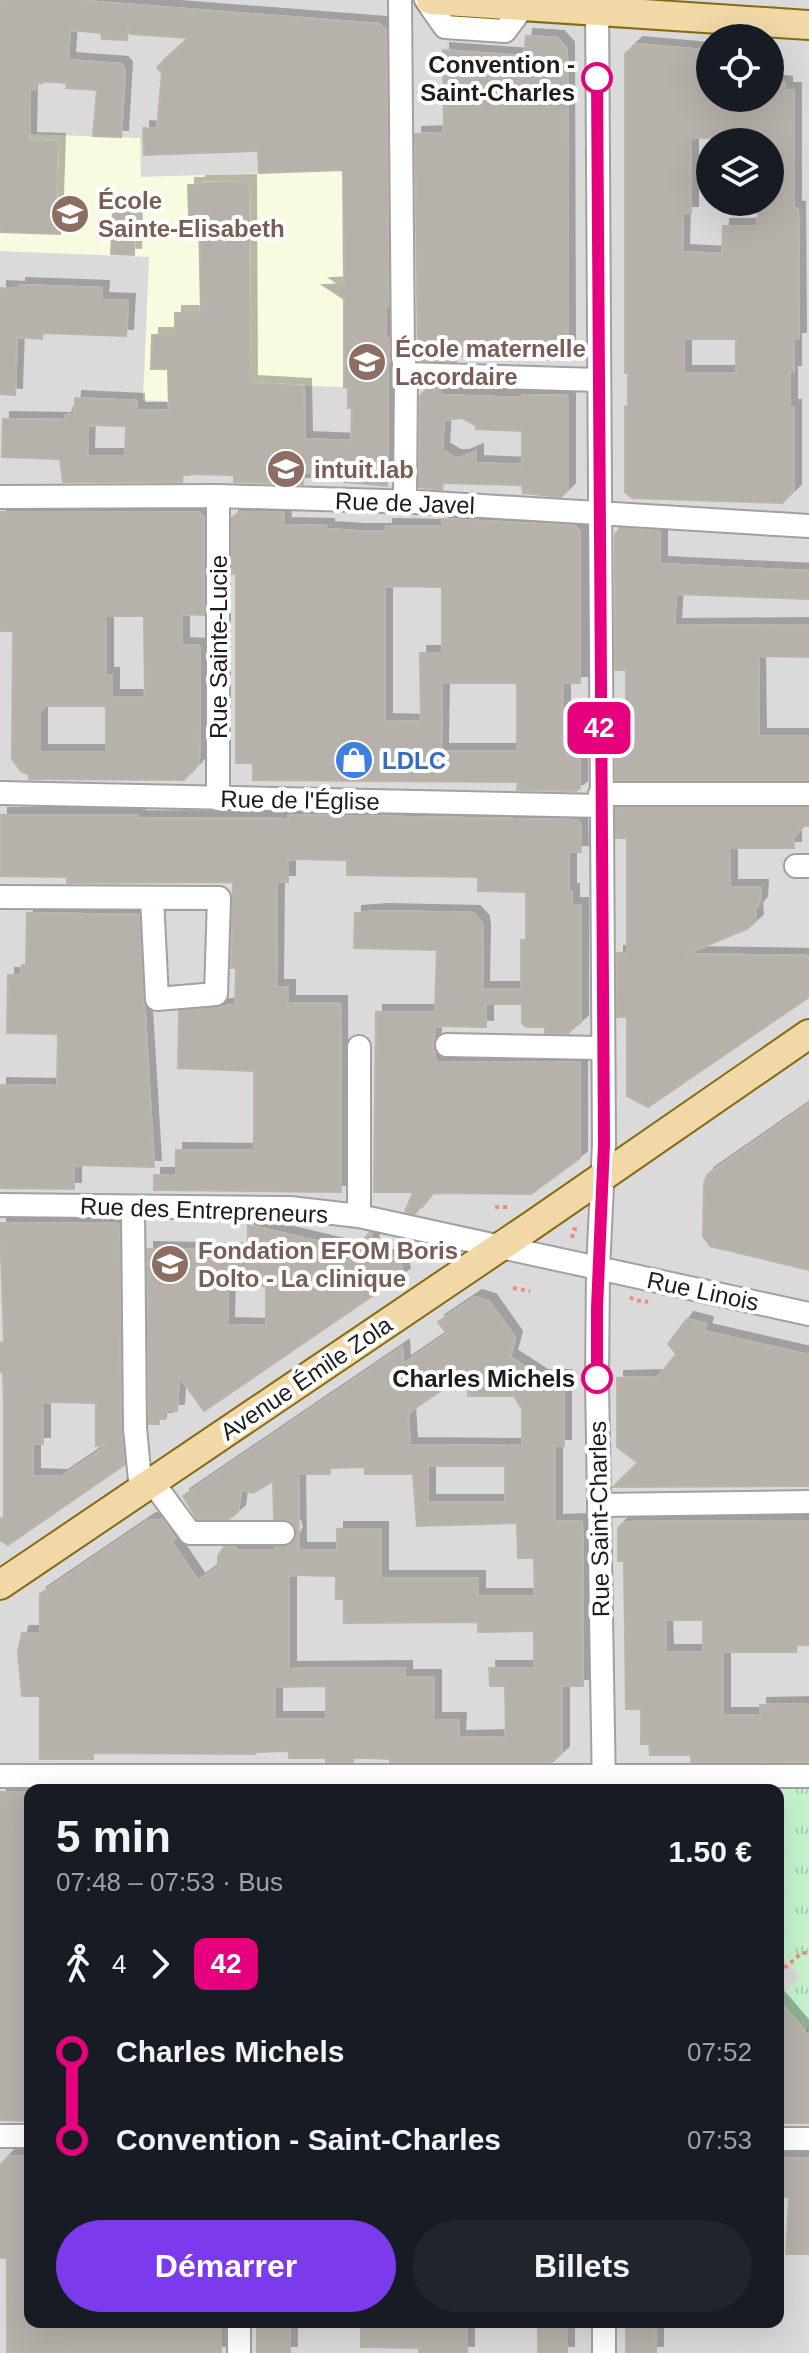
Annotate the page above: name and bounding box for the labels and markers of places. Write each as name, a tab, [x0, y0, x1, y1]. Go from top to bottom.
place label: Convention - Saint-Charles	[420, 51, 575, 106]
marker: Convention - Saint-Charles	[582, 63, 612, 93]
place label: École Sainte-Elisabeth	[98, 187, 285, 242]
school or university icon: École Sainte-Elisabeth	[49, 193, 91, 235]
place label: École maternelle Lacordaire	[395, 335, 586, 390]
school or university icon: École maternelle Lacordaire	[346, 341, 388, 383]
school or university icon: intuit.lab	[265, 448, 307, 490]
place label: intuit.lab	[314, 456, 414, 483]
shop icon: LDLC	[333, 739, 375, 781]
place label: LDLC	[382, 747, 446, 774]
place label: Fondation EFOM Boris Dolto - La clinique	[198, 1237, 458, 1292]
school or university icon: Fondation EFOM Boris Dolto - La clinique	[149, 1243, 191, 1285]
marker: Charles Michels	[582, 1363, 612, 1393]
place label: Charles Michels	[392, 1365, 575, 1392]

